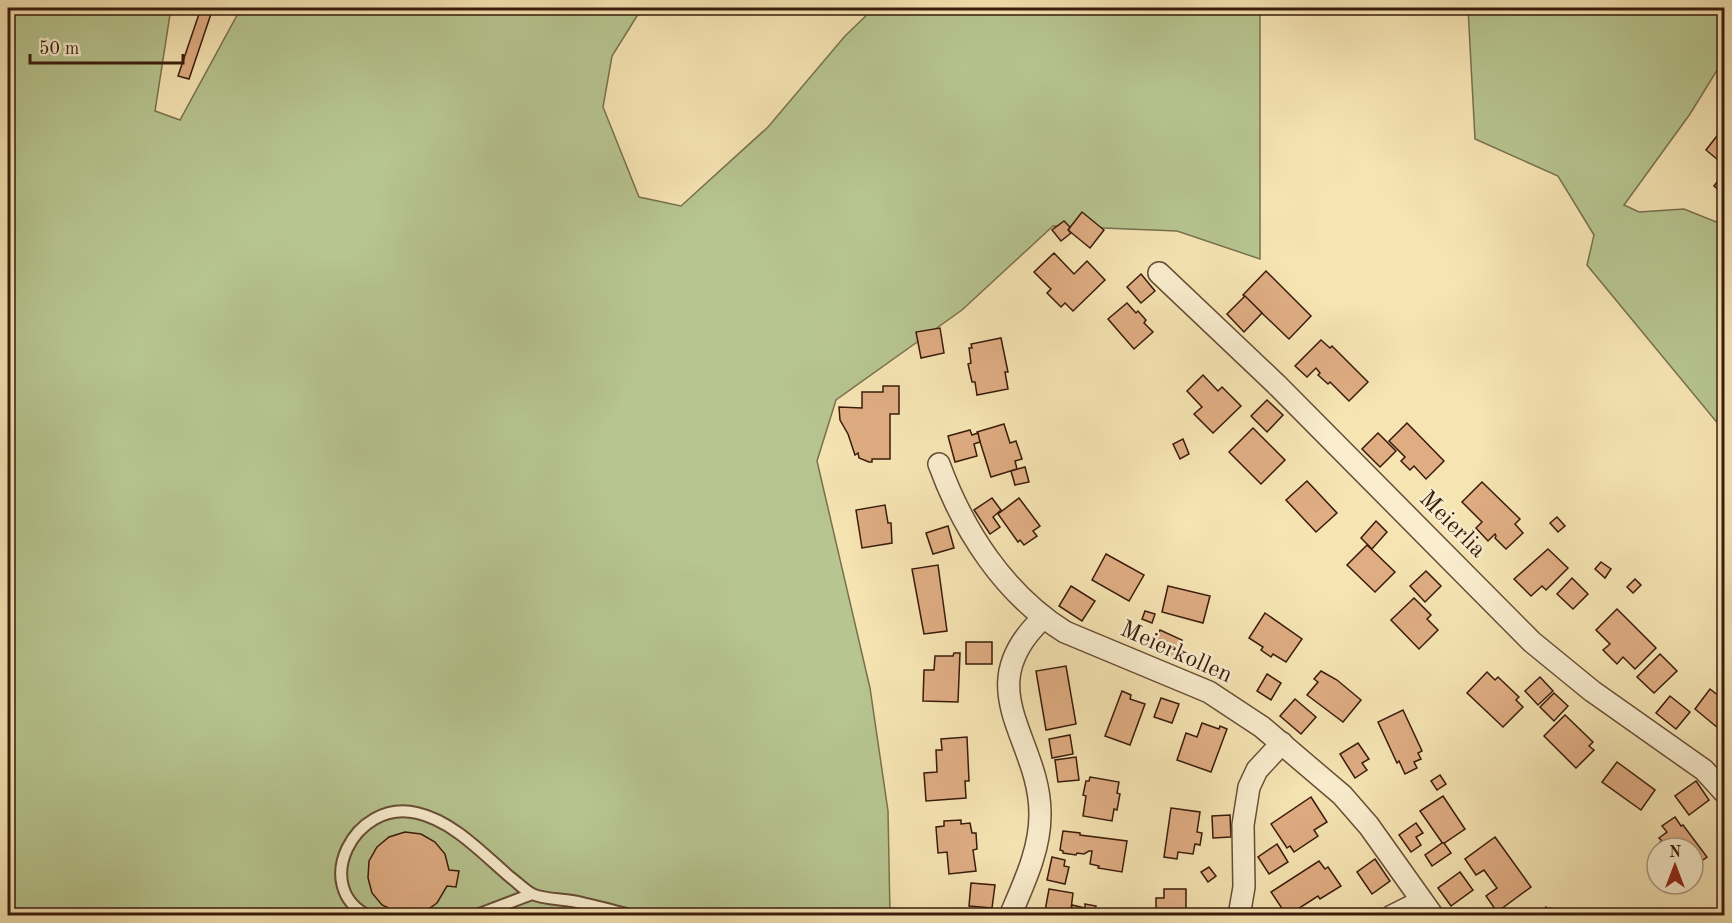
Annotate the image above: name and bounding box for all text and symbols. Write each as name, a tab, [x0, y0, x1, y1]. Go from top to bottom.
scale bar	[30, 27, 183, 65]
text: 50 m	[39, 40, 79, 58]
street label: Meierlia	[1414, 487, 1490, 563]
street label: Meierkollen	[1116, 618, 1236, 688]
north arrow	[1645, 836, 1705, 896]
text: N	[1669, 845, 1682, 861]

